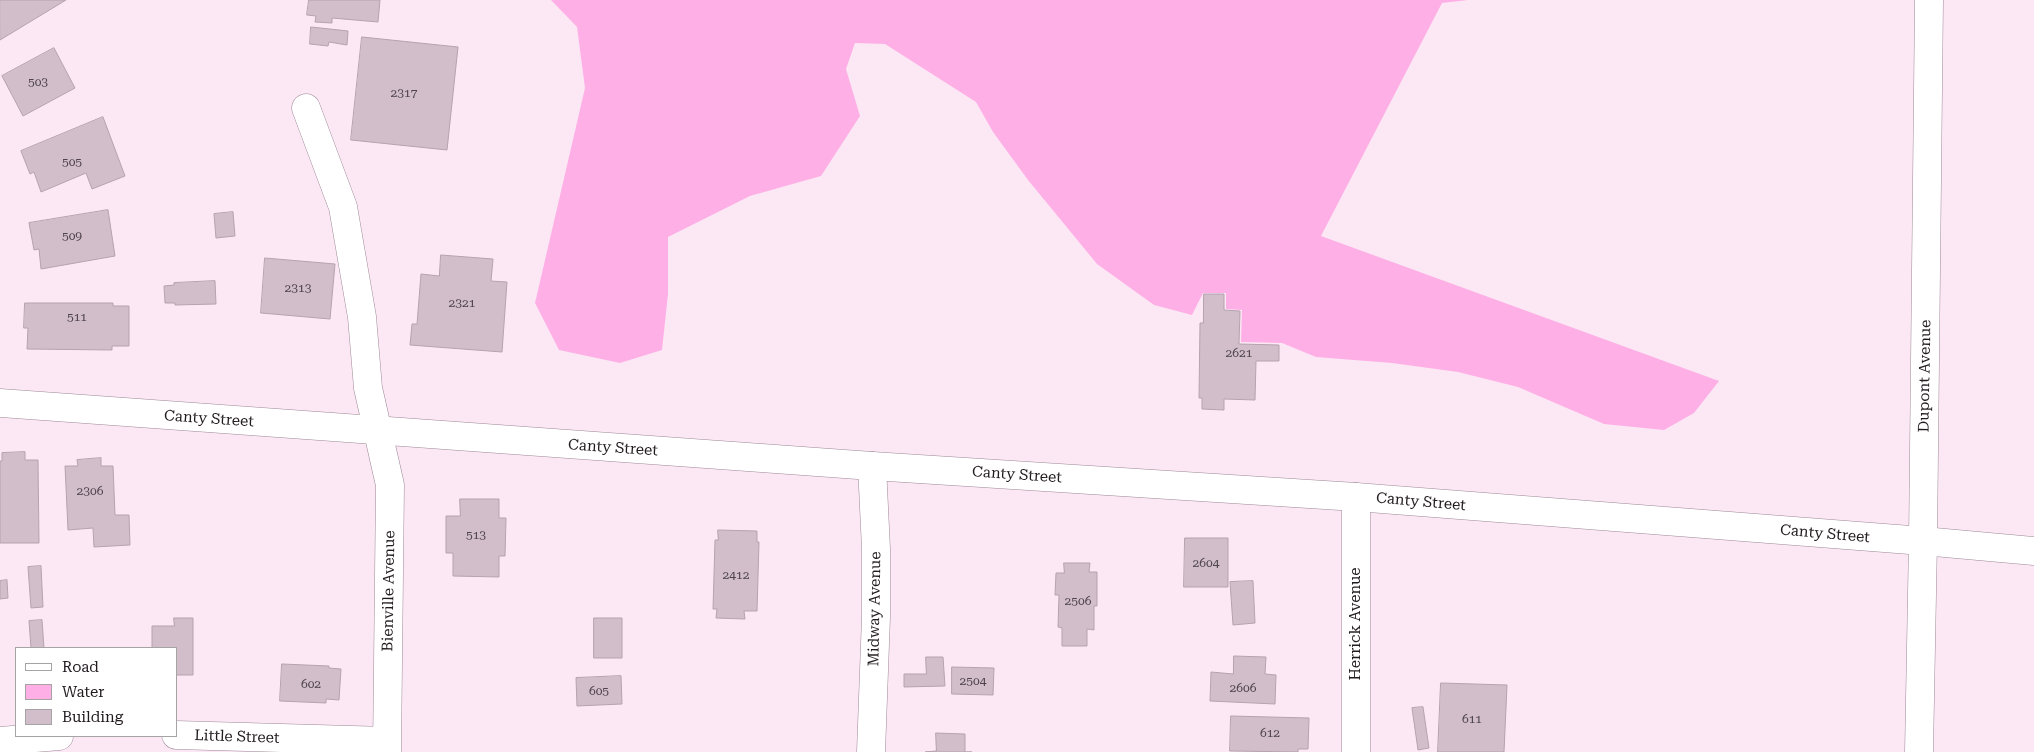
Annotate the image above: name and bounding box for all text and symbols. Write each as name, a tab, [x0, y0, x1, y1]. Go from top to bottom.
house number: 503	[28, 75, 48, 89]
house number: 2317	[391, 86, 417, 100]
house number: 505	[62, 155, 82, 169]
house number: 509	[62, 229, 82, 243]
house number: 2313	[285, 281, 311, 295]
house number: 2321	[449, 296, 475, 310]
house number: 511	[67, 310, 87, 324]
street label: Dupont Avenue	[1915, 319, 1935, 433]
house number: 2621	[1226, 346, 1252, 360]
street label: Canty Street	[163, 407, 255, 431]
street label: Canty Street	[567, 436, 659, 460]
street label: Canty Street	[971, 463, 1063, 487]
house number: 2306	[77, 484, 103, 498]
street label: Canty Street	[1375, 489, 1467, 515]
street label: Canty Street	[1779, 521, 1871, 547]
house number: 513	[466, 528, 486, 542]
street label: Bienville Avenue	[379, 530, 399, 652]
street label: Midway Avenue	[865, 551, 885, 667]
house number: 2604	[1193, 556, 1219, 570]
street label: Herrick Avenue	[1347, 567, 1365, 681]
house number: 2412	[723, 568, 749, 582]
house number: 2506	[1065, 594, 1091, 608]
legend	[15, 647, 178, 737]
text: Road	[62, 658, 99, 676]
house number: 2504	[960, 674, 986, 688]
house number: 602	[301, 677, 321, 691]
house number: 2606	[1230, 681, 1256, 695]
text: Water	[62, 683, 104, 701]
house number: 605	[589, 684, 609, 698]
text: Building	[62, 708, 123, 726]
house number: 611	[1462, 712, 1482, 726]
house number: 612	[1260, 726, 1280, 740]
street label: Little Street	[194, 727, 280, 747]

